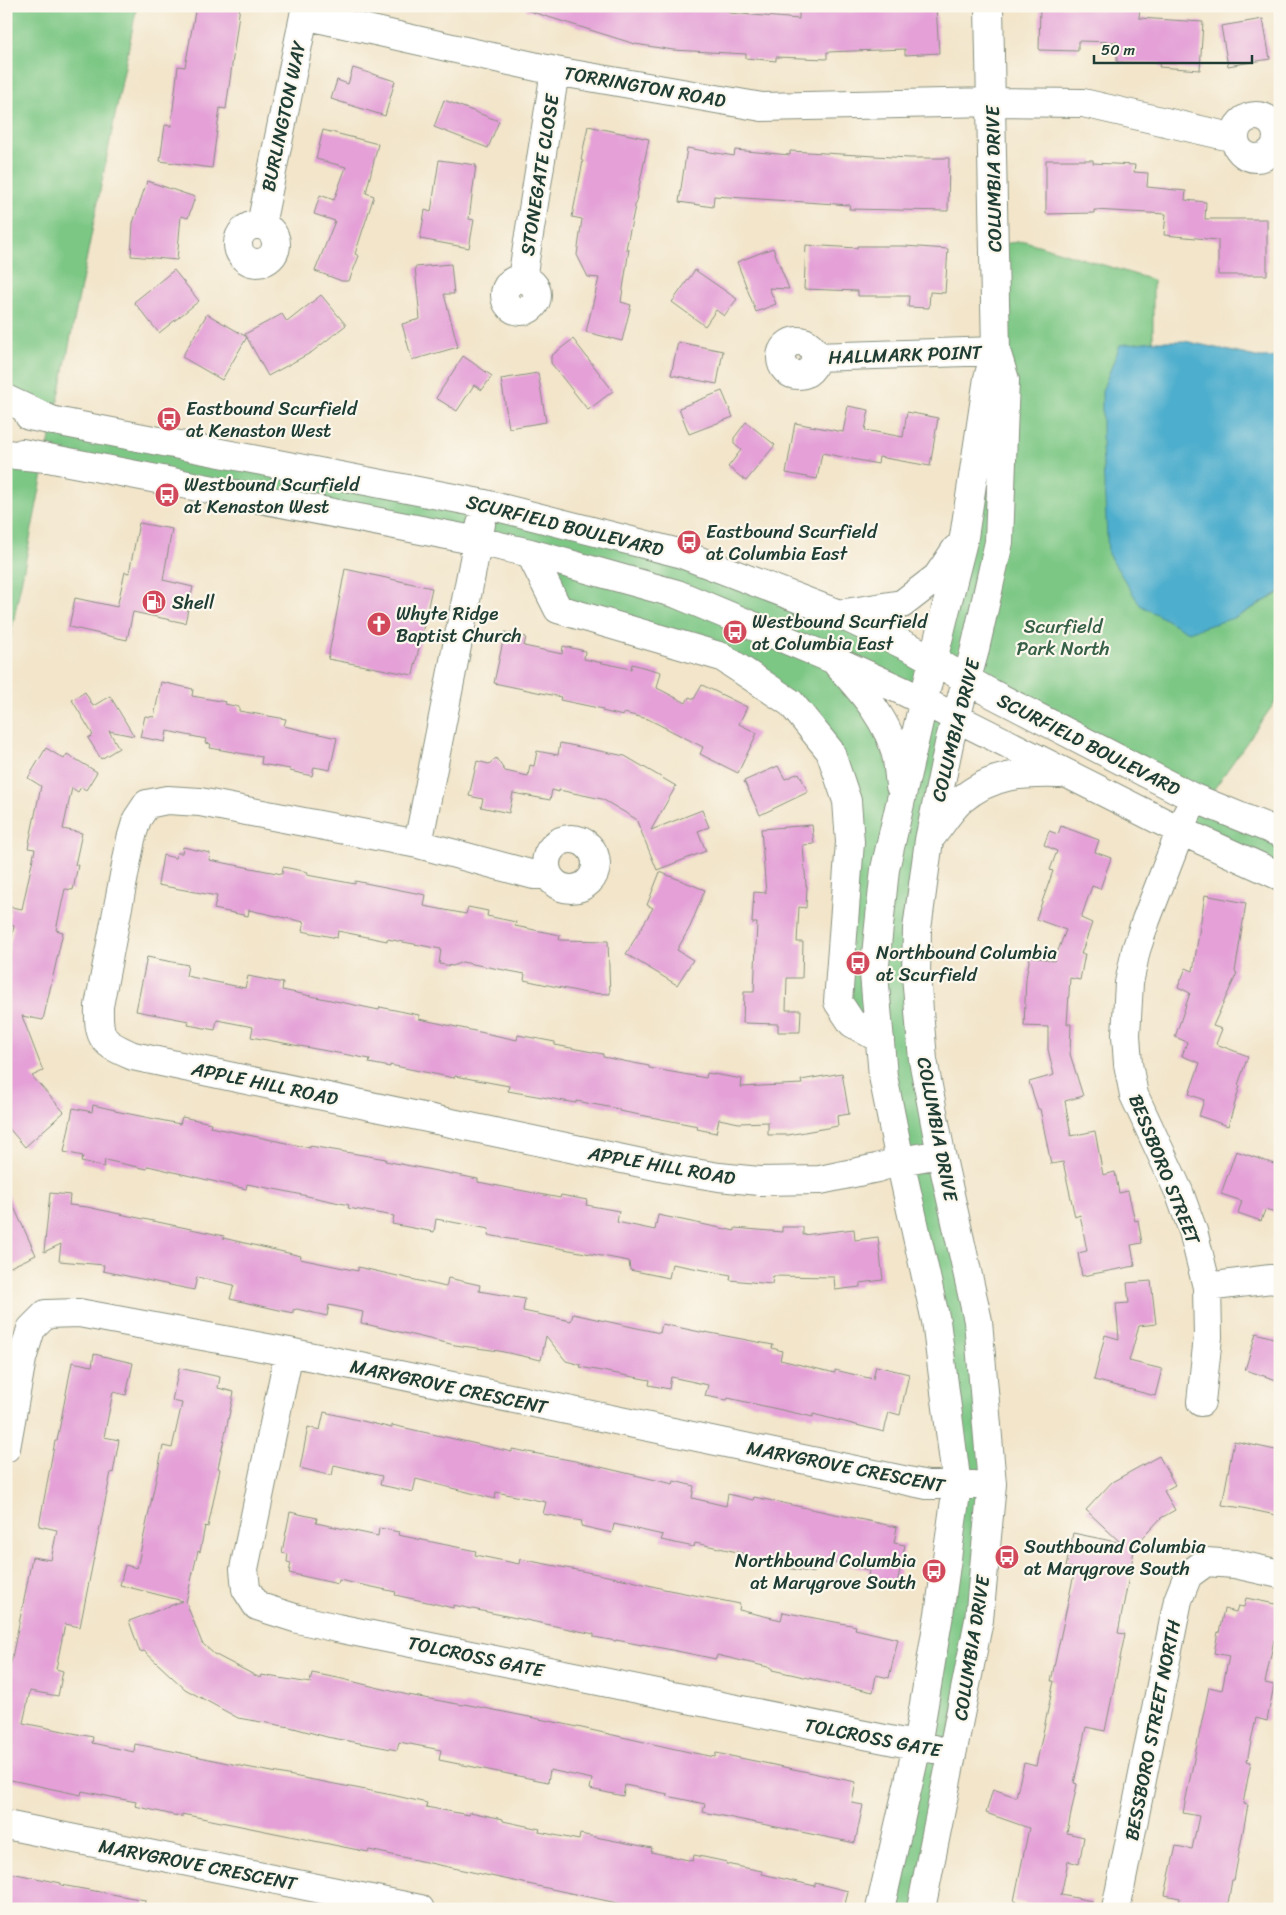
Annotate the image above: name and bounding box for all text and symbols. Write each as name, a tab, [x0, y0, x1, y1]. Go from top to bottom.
scale bar	[1094, 32, 1251, 64]
street label: BURLINGTON WAY	[251, 37, 316, 195]
text: 50 m	[1101, 37, 1136, 63]
street label: TORRINGTON ROAD	[561, 56, 729, 117]
street label: STONEGATE CLOSE	[510, 91, 569, 258]
street label: COLUMBIA DRIVE	[976, 104, 1011, 252]
street label: HALLMARK POINT	[828, 335, 984, 374]
place label: Eastbound Scurfield at Kenaston West	[186, 392, 359, 447]
bus stop icon: Eastbound Scurfield at Kenaston West	[156, 406, 182, 432]
place label: Westbound Scurfield at Kenaston West	[184, 468, 361, 523]
bus stop icon: Westbound Scurfield at Kenaston West	[154, 482, 180, 508]
street label: SCURFIELD BOULEVARD	[463, 485, 668, 566]
place label: Eastbound Scurfield at Columbia East	[706, 515, 879, 570]
bus stop icon: Eastbound Scurfield at Columbia East	[676, 529, 702, 555]
place label: Shell	[172, 586, 215, 619]
fuel station icon: Shell	[141, 589, 167, 615]
place label: Whyte Ridge Baptist Church	[396, 597, 521, 652]
place label: Westbound Scurfield at Columbia East	[752, 605, 929, 660]
park label: Scurfield Park North	[1017, 610, 1110, 665]
church icon: Whyte Ridge Baptist Church	[366, 611, 392, 637]
bus stop icon: Westbound Scurfield at Columbia East	[722, 619, 748, 645]
street label: COLUMBIA DRIVE	[922, 654, 990, 805]
street label: SCURFIELD BOULEVARD	[991, 684, 1187, 805]
place label: Northbound Columbia at Scurfield	[876, 936, 1057, 991]
bus stop icon: Northbound Columbia at Scurfield	[845, 950, 871, 976]
street label: APPLE HILL ROAD	[188, 1052, 342, 1115]
street label: COLUMBIA DRIVE	[907, 1054, 968, 1205]
street label: BESSBORO STREET	[1119, 1089, 1210, 1251]
street label: APPLE HILL ROAD	[585, 1136, 739, 1195]
street label: MARYGROVE CRESCENT	[347, 1349, 552, 1424]
street label: MARYGROVE CRESCENT	[744, 1431, 949, 1502]
place label: Southbound Columbia at Marygrove South	[1024, 1530, 1206, 1585]
place label: Northbound Columbia at Marygrove South	[735, 1544, 916, 1599]
bus stop icon: Southbound Columbia at Marygrove South	[994, 1544, 1020, 1570]
bus stop icon: Northbound Columbia at Marygrove South	[921, 1558, 947, 1584]
street label: COLUMBIA DRIVE	[944, 1572, 999, 1723]
street label: BESSBORO STREET NORTH	[1115, 1616, 1190, 1843]
street label: TOLCROSS GATE	[405, 1626, 549, 1687]
street label: TOLCROSS GATE	[802, 1708, 946, 1767]
street label: MARYGROVE CRESCENT	[96, 1829, 301, 1900]

